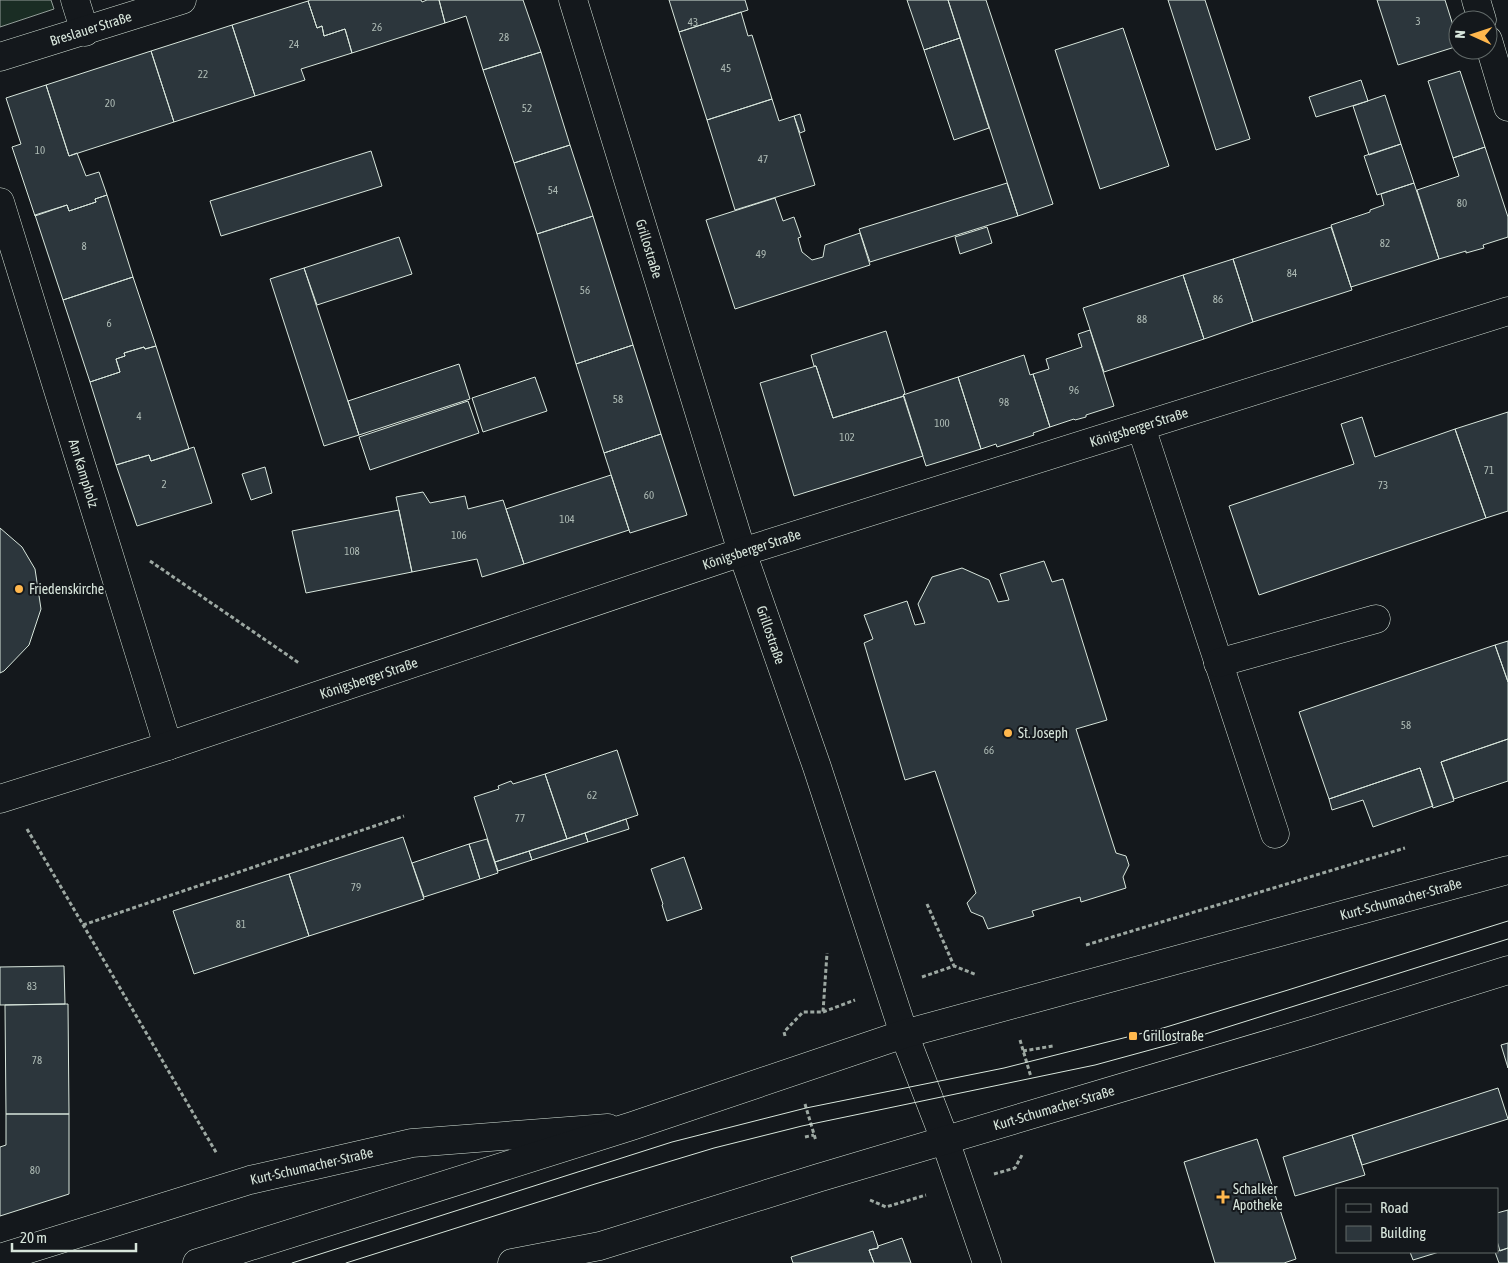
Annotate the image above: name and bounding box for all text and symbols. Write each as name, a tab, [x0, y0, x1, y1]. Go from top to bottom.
street label: Breslauer Straße	[48, 8, 134, 49]
north arrow	[1448, 10, 1498, 60]
house number: 3	[1415, 15, 1421, 27]
house number: 43	[688, 16, 698, 28]
house number: 26	[372, 21, 382, 33]
text: N	[1452, 30, 1468, 39]
house number: 28	[499, 31, 509, 43]
house number: 24	[289, 38, 299, 50]
house number: 45	[721, 62, 731, 74]
house number: 22	[198, 68, 208, 80]
house number: 20	[105, 97, 115, 109]
house number: 52	[522, 102, 532, 114]
house number: 10	[35, 144, 45, 156]
house number: 47	[758, 153, 768, 165]
house number: 54	[548, 184, 558, 196]
house number: 80	[1457, 197, 1467, 209]
street label: Grillostraße	[633, 217, 666, 280]
house number: 82	[1380, 237, 1390, 249]
house number: 8	[81, 240, 87, 252]
house number: 49	[756, 248, 766, 260]
house number: 84	[1287, 267, 1297, 279]
house number: 56	[580, 284, 590, 296]
house number: 86	[1213, 293, 1223, 305]
house number: 88	[1137, 313, 1147, 325]
house number: 6	[106, 317, 112, 329]
house number: 96	[1069, 384, 1079, 396]
house number: 58	[613, 393, 623, 405]
house number: 98	[999, 396, 1009, 408]
street label: Königsberger Straße	[1088, 404, 1190, 450]
house number: 4	[136, 410, 142, 422]
house number: 100	[934, 417, 950, 429]
house number: 102	[839, 431, 855, 443]
street label: Am Kampholz	[66, 437, 102, 510]
house number: 71	[1484, 464, 1494, 476]
house number: 2	[161, 478, 167, 490]
house number: 73	[1378, 479, 1388, 491]
house number: 60	[644, 489, 654, 501]
house number: 104	[559, 513, 575, 525]
street label: Königsberger Straße	[700, 526, 803, 573]
house number: 106	[451, 529, 467, 541]
house number: 108	[344, 545, 360, 557]
place label: Friedenskirche	[29, 581, 104, 597]
marker: Friedenskirche	[13, 583, 25, 595]
street label: Grillostraße	[753, 603, 788, 666]
street label: Königsberger Straße	[318, 654, 420, 702]
house number: 58	[1401, 719, 1411, 731]
place label: St. Joseph	[1018, 725, 1068, 741]
marker: St. Joseph	[1002, 727, 1014, 739]
house number: 66	[984, 744, 994, 756]
house number: 62	[587, 789, 597, 801]
house number: 77	[515, 812, 525, 824]
street label: Kurt-Schumacher-Straße	[1338, 875, 1463, 923]
house number: 79	[351, 881, 361, 893]
house number: 81	[236, 918, 246, 930]
house number: 83	[27, 980, 37, 992]
place label: Grillostraße	[1143, 1028, 1204, 1044]
marker: Grillostraße	[1127, 1030, 1139, 1042]
house number: 78	[32, 1054, 42, 1066]
street label: Kurt-Schumacher-Straße	[991, 1082, 1116, 1133]
street label: Kurt-Schumacher-Straße	[249, 1144, 375, 1188]
house number: 80	[30, 1164, 40, 1176]
place label: Schalker Apotheke	[1233, 1181, 1283, 1213]
legend	[1336, 1188, 1498, 1253]
marker: Schalker Apotheke	[1217, 1191, 1229, 1203]
text: Road	[1380, 1199, 1409, 1216]
scale bar	[12, 1220, 136, 1252]
text: Building	[1380, 1224, 1426, 1241]
text: 20 m	[20, 1229, 47, 1246]

